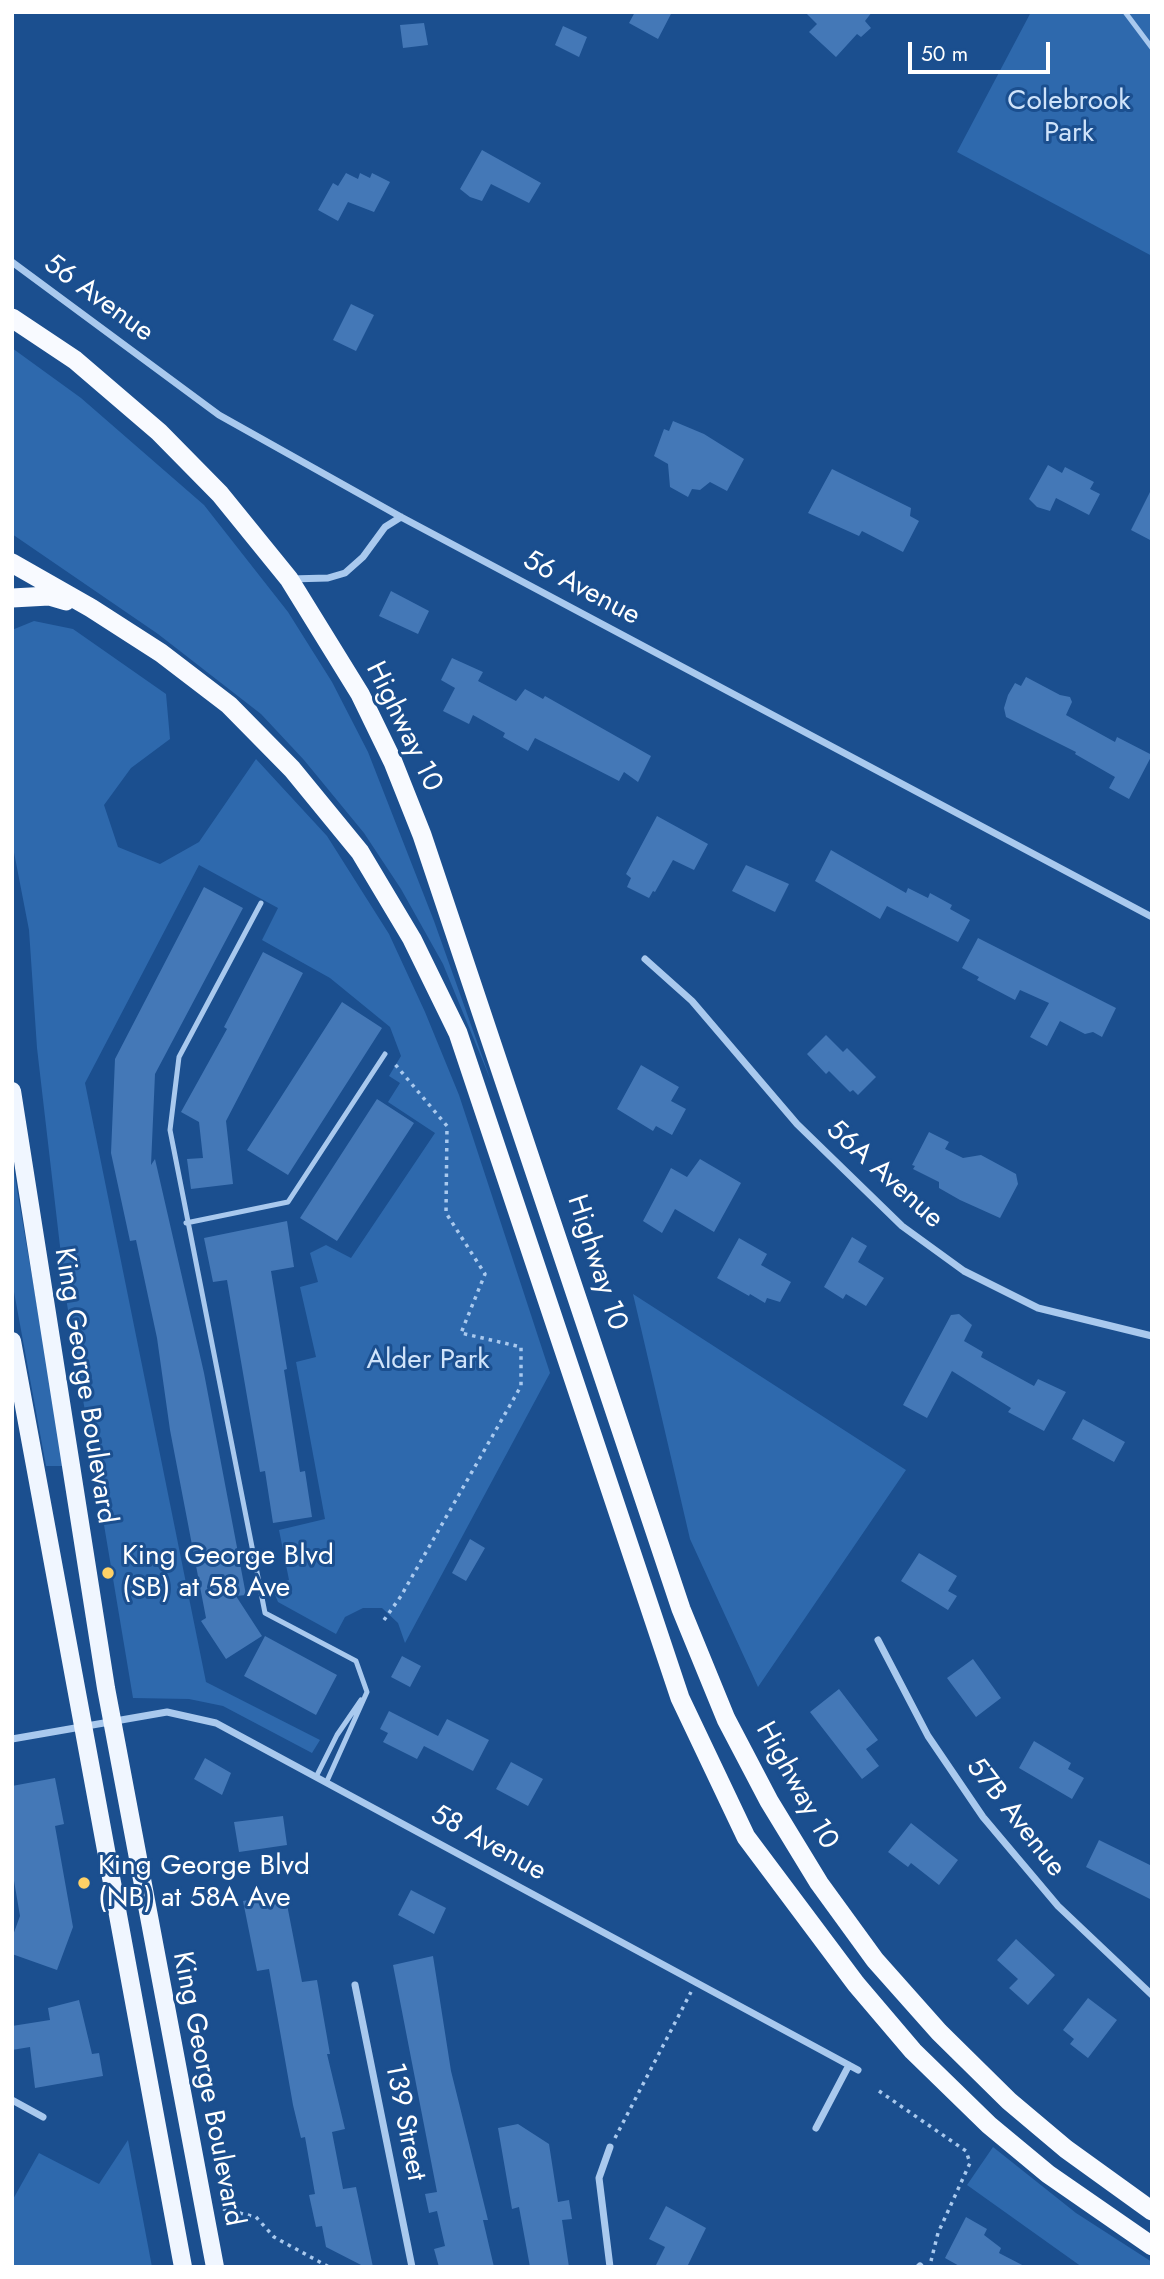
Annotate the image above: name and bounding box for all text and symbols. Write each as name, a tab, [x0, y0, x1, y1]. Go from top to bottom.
scale bar	[912, 28, 1054, 72]
text: 50 m	[921, 39, 968, 69]
park label: Colebrook Park	[1007, 85, 1131, 151]
street label: 56 Avenue	[37, 248, 159, 350]
street label: 56 Avenue	[517, 544, 645, 634]
street label: Highway 10	[357, 657, 449, 797]
street label: 56A Avenue	[819, 1114, 949, 1236]
street label: Highway 10	[558, 1191, 634, 1335]
street label: King George Boulevard	[46, 1246, 122, 1526]
park label: Alder Park	[366, 1344, 490, 1378]
place label: King George Blvd (SB) at 58 Ave	[122, 1540, 334, 1606]
marker: King George Blvd (SB) at 58 Ave	[100, 1565, 116, 1581]
street label: Highway 10	[747, 1716, 845, 1856]
street label: 57B Avenue	[958, 1752, 1072, 1884]
street label: 58 Avenue	[424, 1799, 552, 1889]
place label: King George Blvd (NB) at 58A Ave	[98, 1850, 310, 1916]
marker: King George Blvd (NB) at 58A Ave	[76, 1875, 92, 1891]
street label: King George Boulevard	[164, 1949, 250, 2229]
street label: 139 Street	[376, 2060, 432, 2184]

